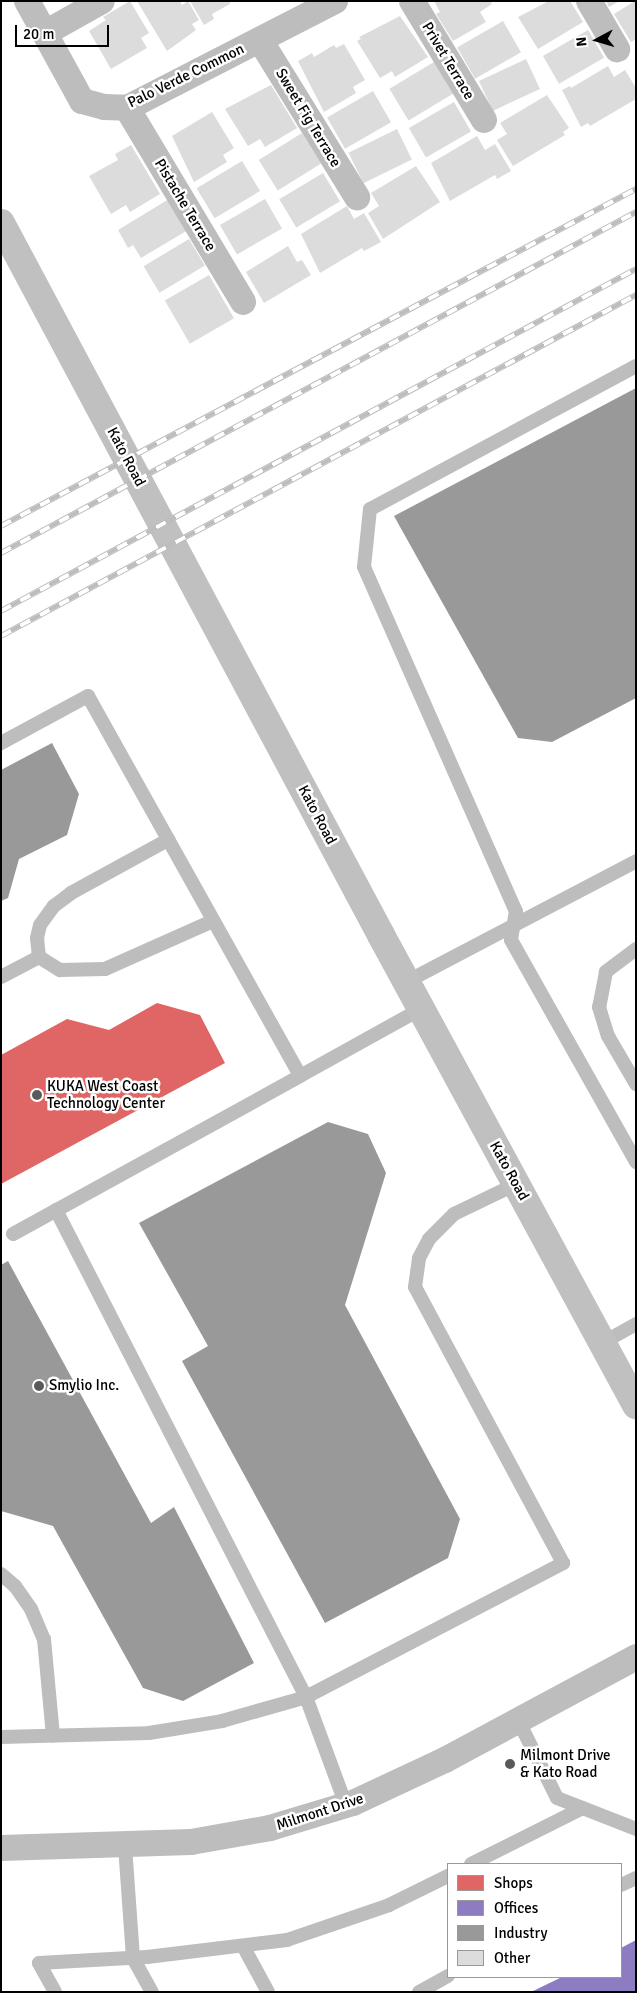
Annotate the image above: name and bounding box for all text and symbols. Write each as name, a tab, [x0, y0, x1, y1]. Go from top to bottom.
scale bar	[18, 15, 111, 47]
north arrow	[572, 15, 622, 65]
street label: Privet Terrace	[418, 19, 478, 103]
text: 20 m	[23, 25, 54, 43]
text: N	[573, 36, 591, 47]
street label: Palo Verde Common	[125, 40, 247, 112]
street label: Sweet Fig Terrace	[271, 65, 345, 171]
street label: Pistache Terrace	[150, 156, 220, 254]
street label: Kato Road	[103, 424, 149, 490]
street label: Kato Road	[294, 782, 340, 848]
place label: KUKA West Coast Technology Center	[47, 1077, 165, 1112]
marker: KUKA West Coast Technology Center	[31, 1089, 43, 1101]
street label: Kato Road	[485, 1138, 533, 1204]
place label: Smylio Inc.	[49, 1377, 119, 1395]
marker: Smylio Inc.	[33, 1380, 45, 1392]
place label: Milmont Drive & Kato Road	[520, 1746, 611, 1781]
marker: Milmont Drive & Kato Road	[504, 1758, 516, 1770]
street label: Milmont Drive	[274, 1789, 366, 1835]
legend	[447, 1863, 622, 1978]
text: Shops	[494, 1874, 533, 1892]
text: Offices	[494, 1899, 538, 1917]
text: Industry	[494, 1924, 547, 1942]
text: Other	[494, 1949, 530, 1967]

